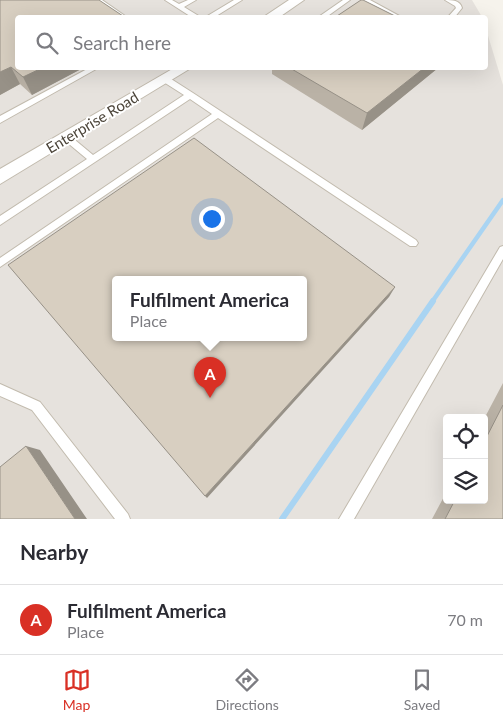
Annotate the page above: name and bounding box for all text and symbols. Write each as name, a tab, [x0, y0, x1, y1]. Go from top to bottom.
search box	[15, 15, 488, 70]
icon: search	[33, 29, 61, 57]
text: Search here	[73, 31, 171, 54]
street label: Enterprise Road	[43, 87, 141, 157]
your location	[199, 206, 225, 232]
popup	[112, 276, 307, 341]
text: Fulfilment America	[130, 288, 289, 311]
text: Place	[130, 311, 167, 330]
pin: A	[194, 357, 226, 398]
map controls	[443, 414, 488, 504]
button: locate	[443, 414, 488, 459]
button: layers	[443, 459, 488, 504]
text: Nearby	[20, 539, 88, 564]
text: Fulfilment America	[67, 599, 226, 622]
text: A	[30, 610, 42, 629]
text: 70 m	[447, 610, 483, 629]
text: Place	[67, 622, 104, 641]
tab: Map	[63, 666, 91, 713]
tab: Directions	[216, 666, 279, 713]
tab: Saved	[404, 666, 440, 713]

